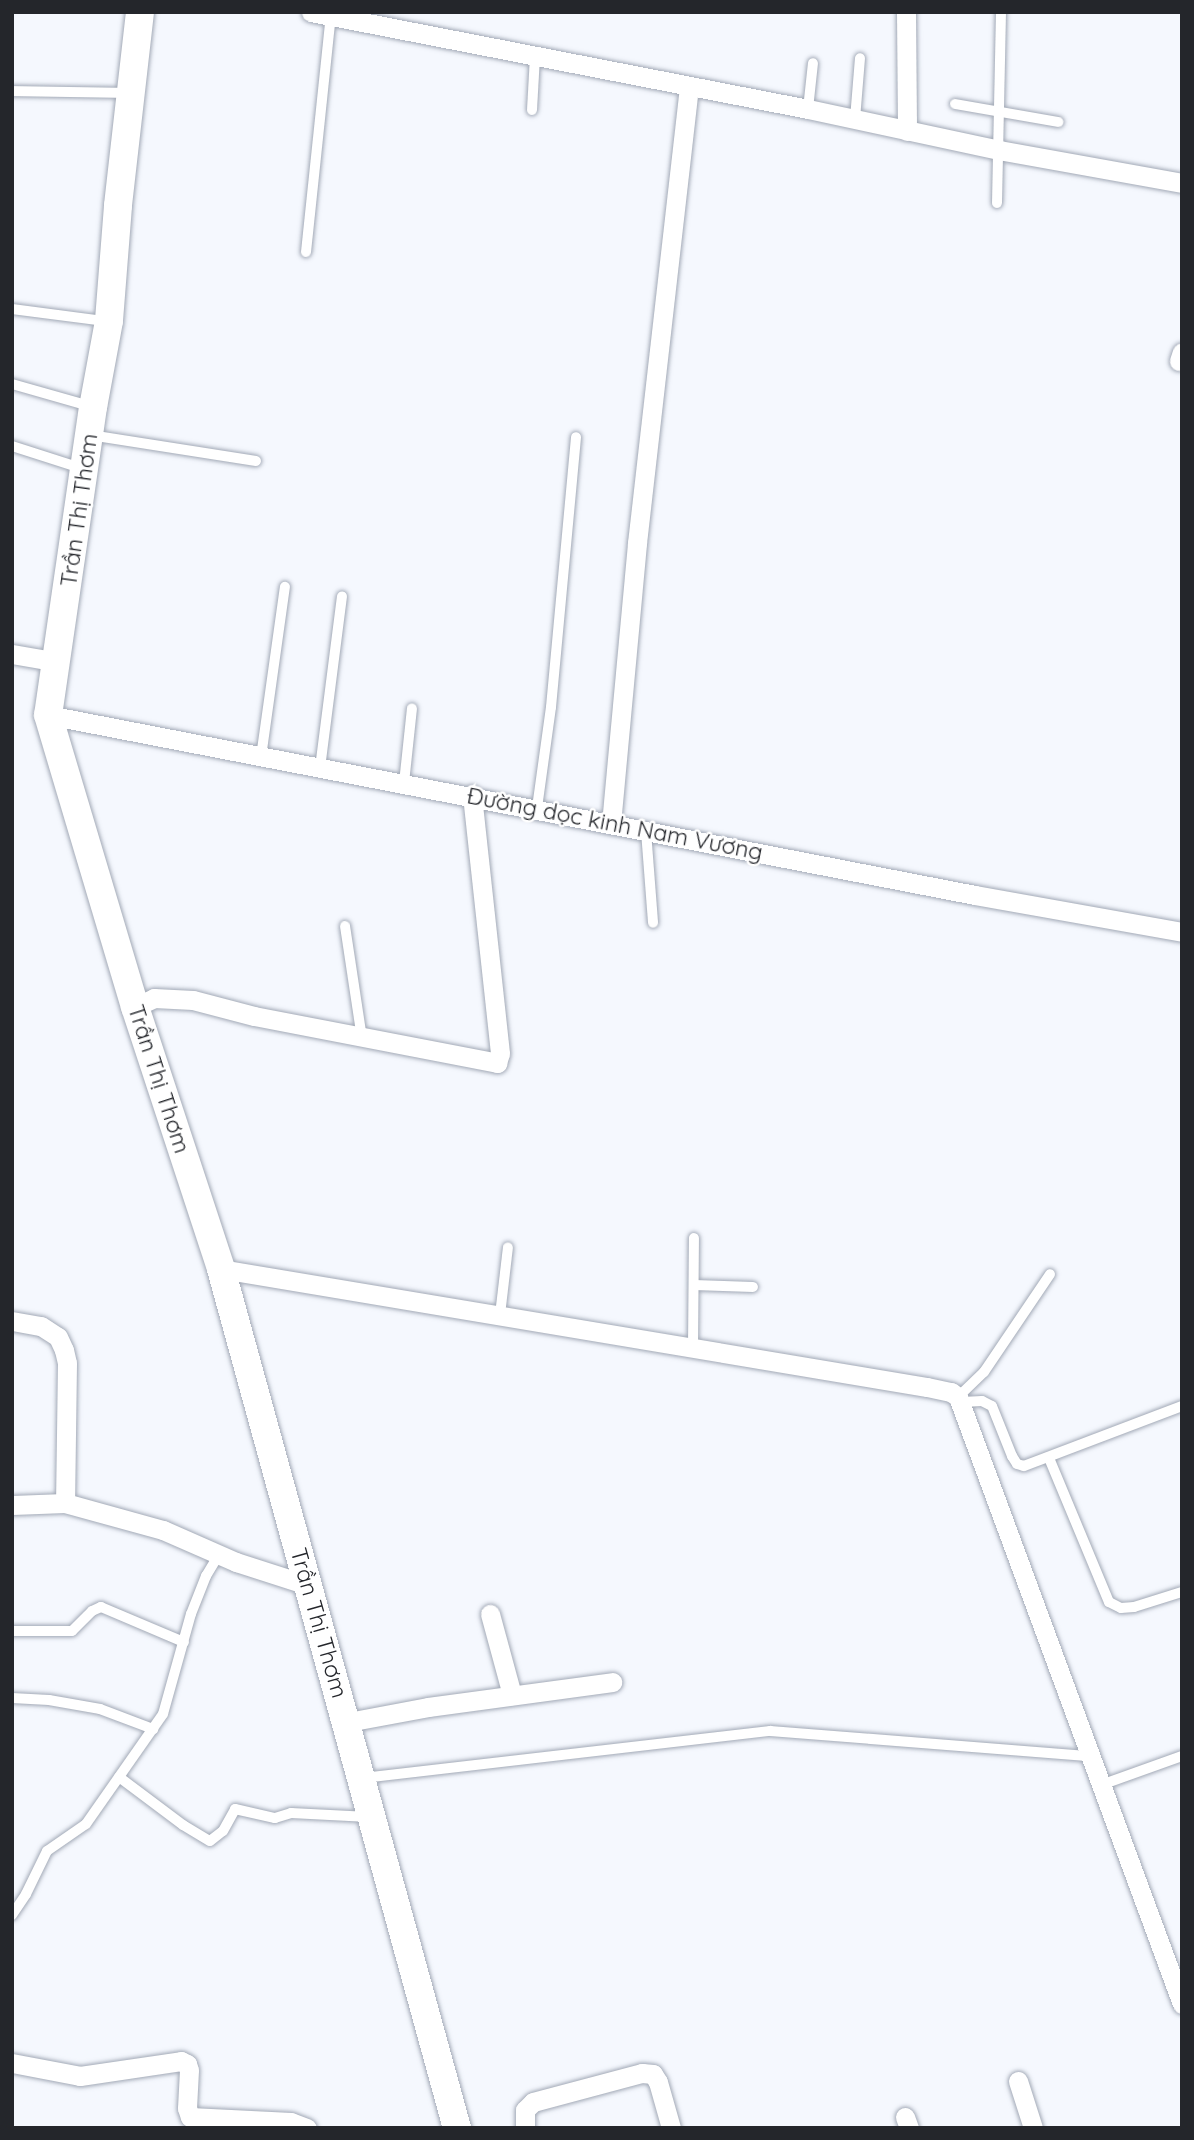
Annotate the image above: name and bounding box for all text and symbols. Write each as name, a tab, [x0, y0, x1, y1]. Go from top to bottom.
street label: Trần Thị Thơm	[55, 432, 103, 588]
street label: Đường dọc kinh Nam Vương	[465, 782, 765, 866]
street label: Trần Thị Thơm	[122, 1001, 196, 1157]
street label: Trần Thị Thơm	[284, 1545, 354, 1701]

